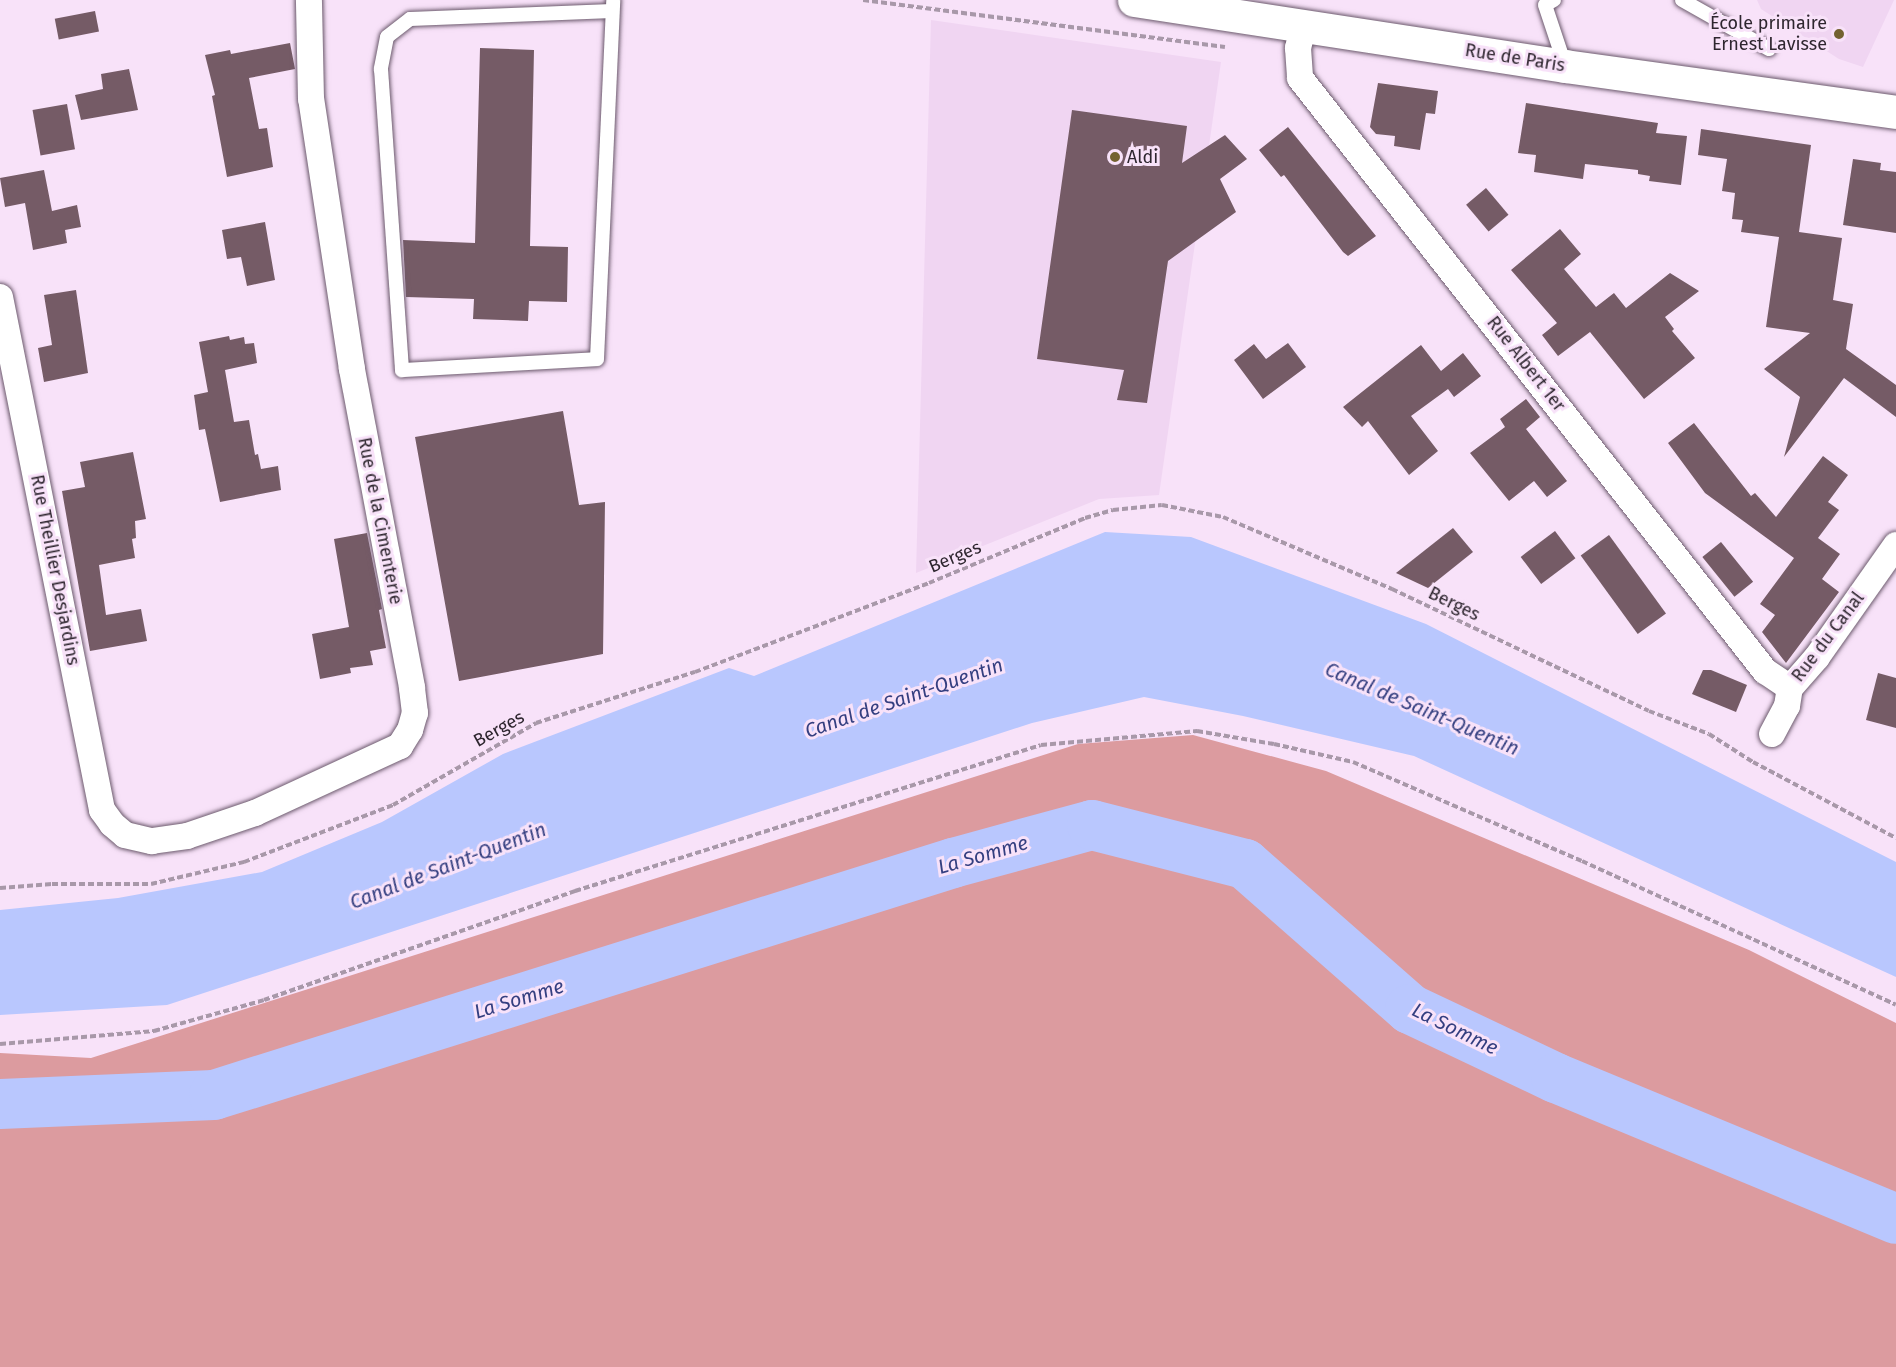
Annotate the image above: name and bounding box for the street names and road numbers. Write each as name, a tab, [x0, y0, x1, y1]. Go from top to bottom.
street label: Rue de Paris	[1463, 39, 1567, 77]
street label: Rue Albert 1er	[1482, 312, 1570, 416]
street label: Rue de la Cimenterie	[353, 436, 407, 606]
street label: Rue Theillier Desjardins	[26, 473, 84, 667]
street label: Berges	[926, 536, 984, 578]
street label: Berges	[1425, 582, 1483, 626]
street label: Rue du Canal	[1787, 588, 1869, 686]
street label: Berges	[470, 706, 528, 752]

